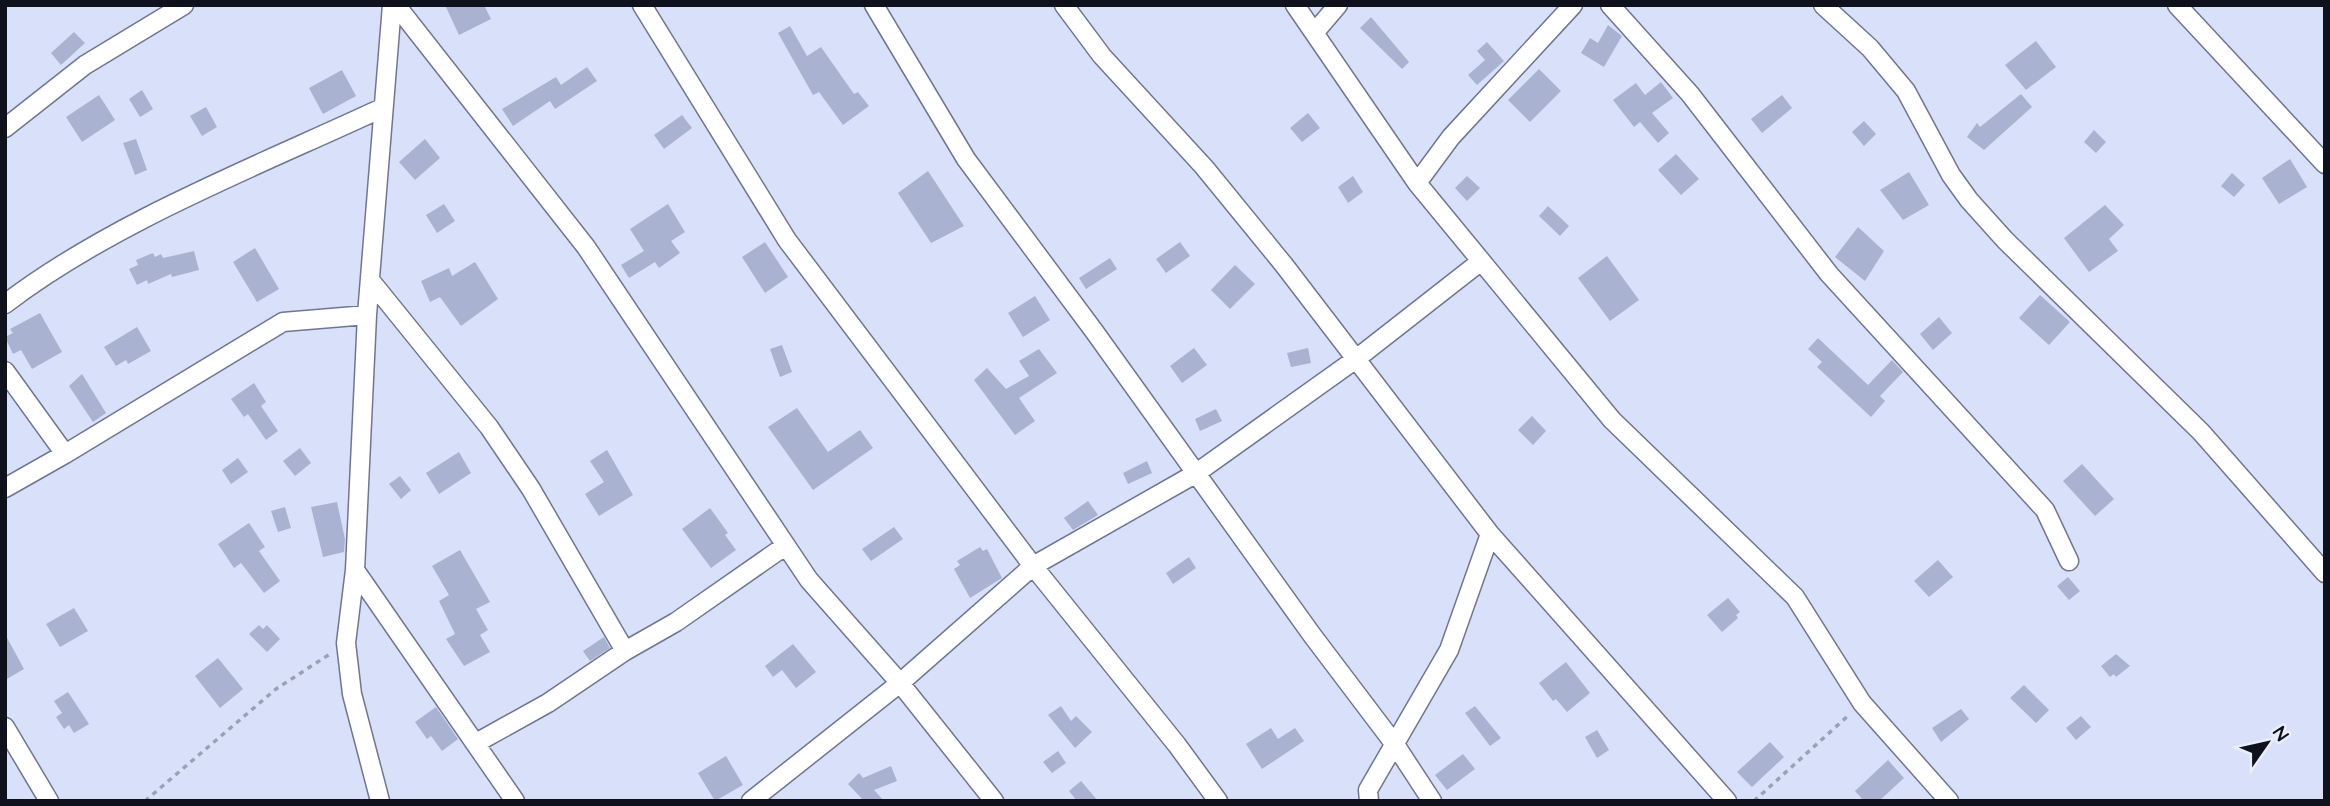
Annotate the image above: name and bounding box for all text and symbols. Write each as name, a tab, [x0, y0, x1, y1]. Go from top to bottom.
north arrow	[2232, 708, 2302, 778]
text: N	[2267, 721, 2295, 746]

